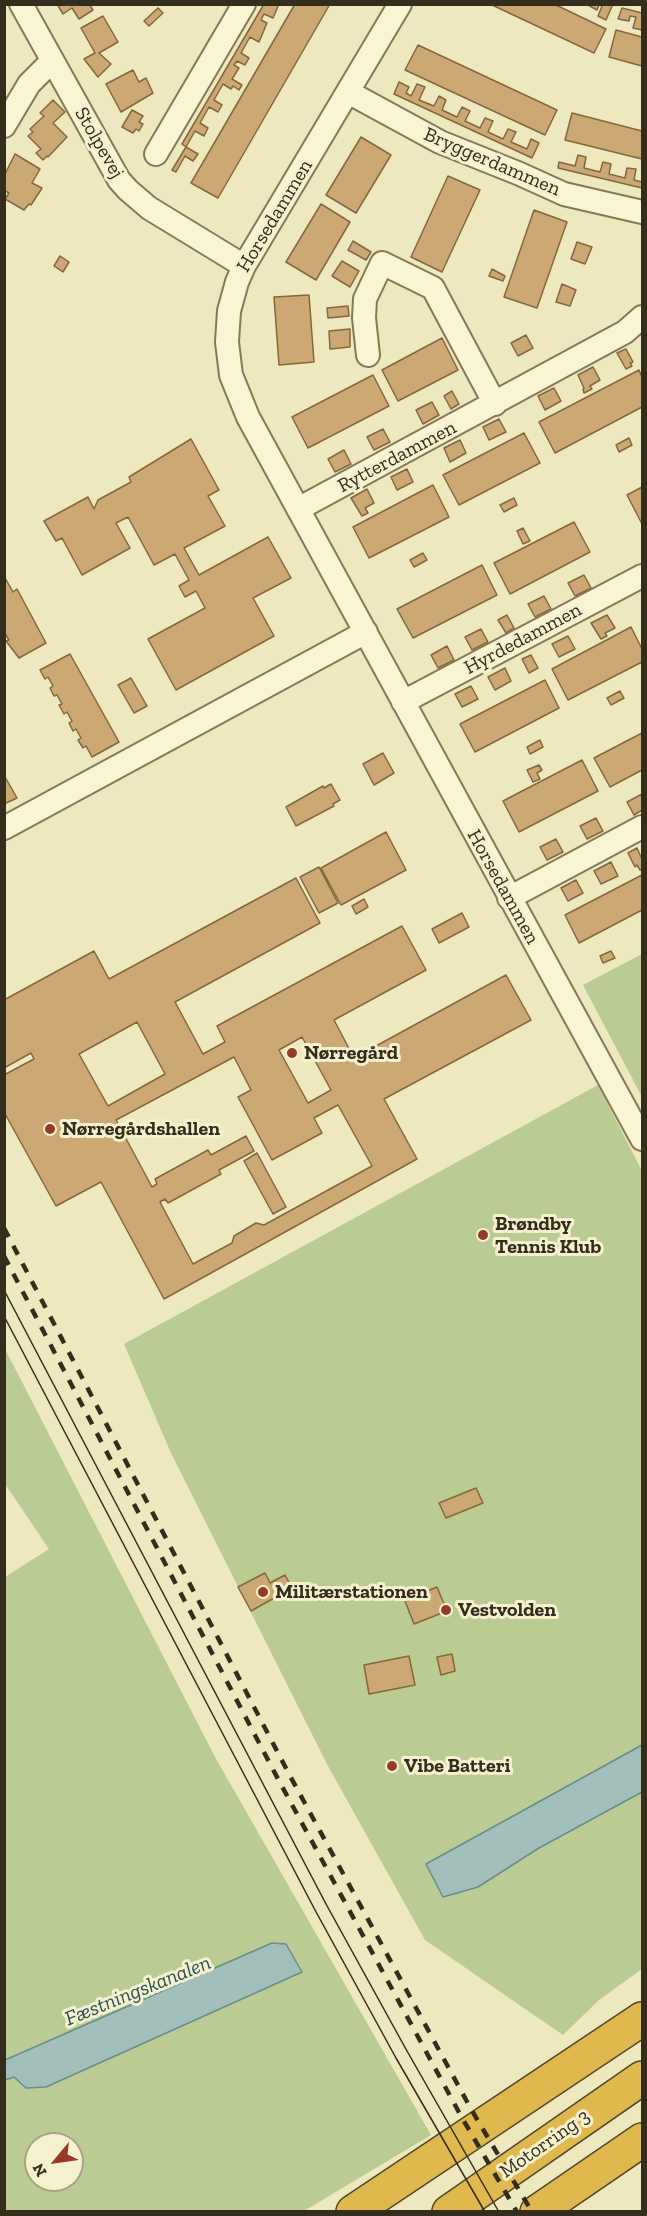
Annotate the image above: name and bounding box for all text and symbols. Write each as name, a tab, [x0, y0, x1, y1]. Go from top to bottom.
street label: Stolpevej	[69, 103, 129, 183]
street label: Bryggerdammen	[420, 122, 564, 202]
street label: Horsedammen	[232, 155, 318, 277]
street label: Rytterdammen	[334, 416, 460, 498]
street label: Hyrdedammen	[460, 598, 586, 680]
street label: Horsedammen	[462, 825, 544, 949]
place label: Nørregård	[304, 1041, 398, 1065]
marker: Nørregård	[285, 1046, 299, 1060]
place label: Nørregårdshallen	[62, 1117, 220, 1141]
marker: Nørregårdshallen	[43, 1122, 57, 1136]
place label: Brøndby Tennis Klub	[495, 1212, 601, 1259]
marker: Brøndby Tennis Klub	[476, 1228, 490, 1242]
place label: Militærstationen	[275, 1580, 428, 1604]
marker: Militærstationen	[256, 1585, 270, 1599]
place label: Vestvolden	[458, 1598, 556, 1622]
marker: Vestvolden	[439, 1603, 453, 1617]
place label: Vibe Batteri	[404, 1754, 510, 1778]
marker: Vibe Batteri	[385, 1759, 399, 1773]
water label: Fæstningskanalen	[61, 1950, 215, 2032]
street label: Motorring 3	[495, 2104, 595, 2184]
north arrow	[24, 2132, 84, 2192]
text: N	[28, 2160, 51, 2180]

